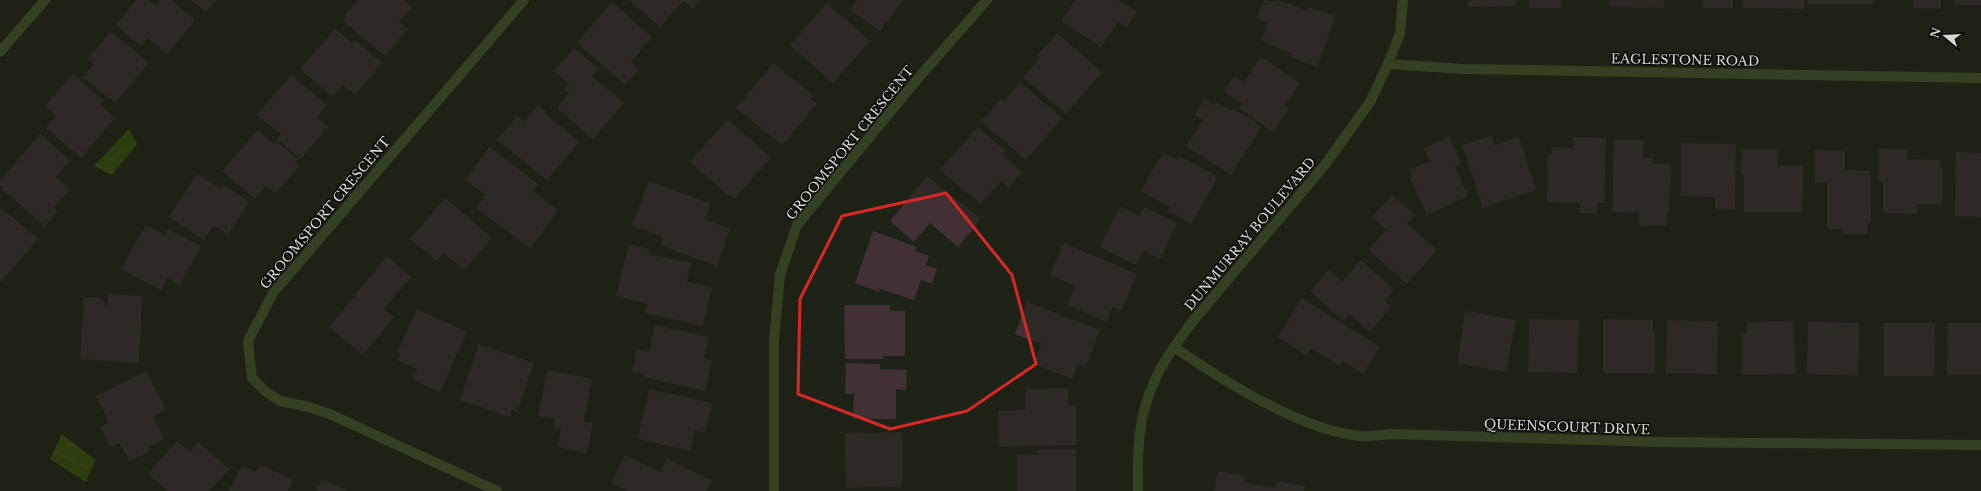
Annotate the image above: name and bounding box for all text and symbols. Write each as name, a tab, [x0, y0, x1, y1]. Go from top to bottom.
north arrow	[1925, 16, 1965, 56]
text: N	[1927, 25, 1944, 40]
street label: EAGLESTONE ROAD	[1611, 50, 1759, 70]
street label: GROOMSPORT CRESCENT	[782, 62, 918, 224]
street label: GROOMSPORT CRESCENT	[256, 133, 394, 293]
street label: DUNMURRAY BOULEVARD	[1181, 154, 1319, 314]
street label: QUEENSCOURT DRIVE	[1484, 416, 1650, 438]

